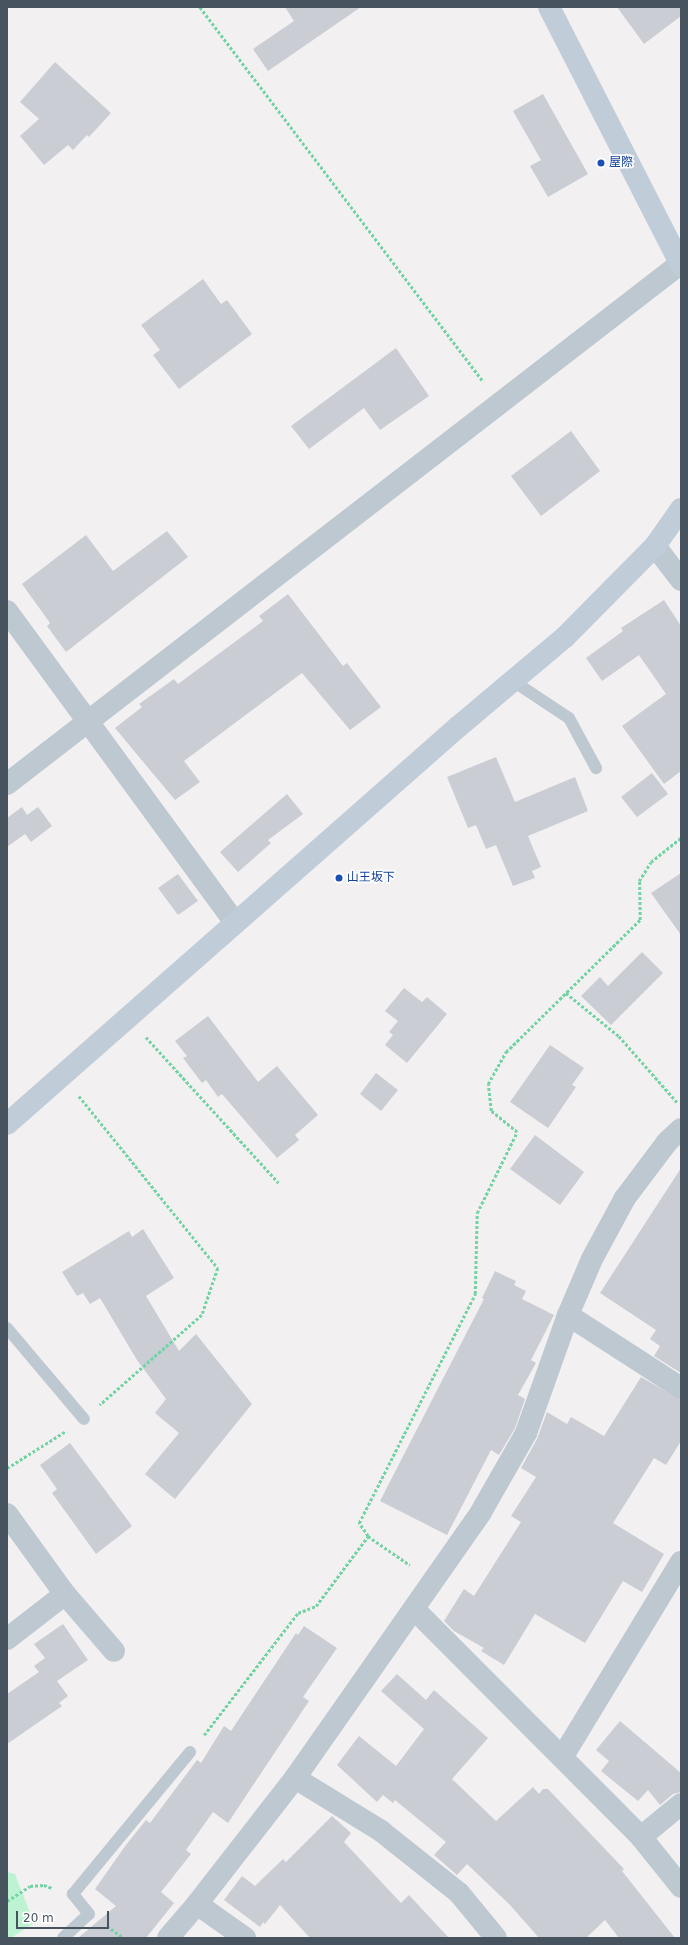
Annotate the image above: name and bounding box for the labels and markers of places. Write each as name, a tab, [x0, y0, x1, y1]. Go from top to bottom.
place label: 屋際	[609, 156, 633, 170]
marker: 屋際	[596, 158, 606, 168]
place label: 山王坂下	[347, 871, 395, 885]
marker: 山王坂下	[334, 873, 344, 883]

